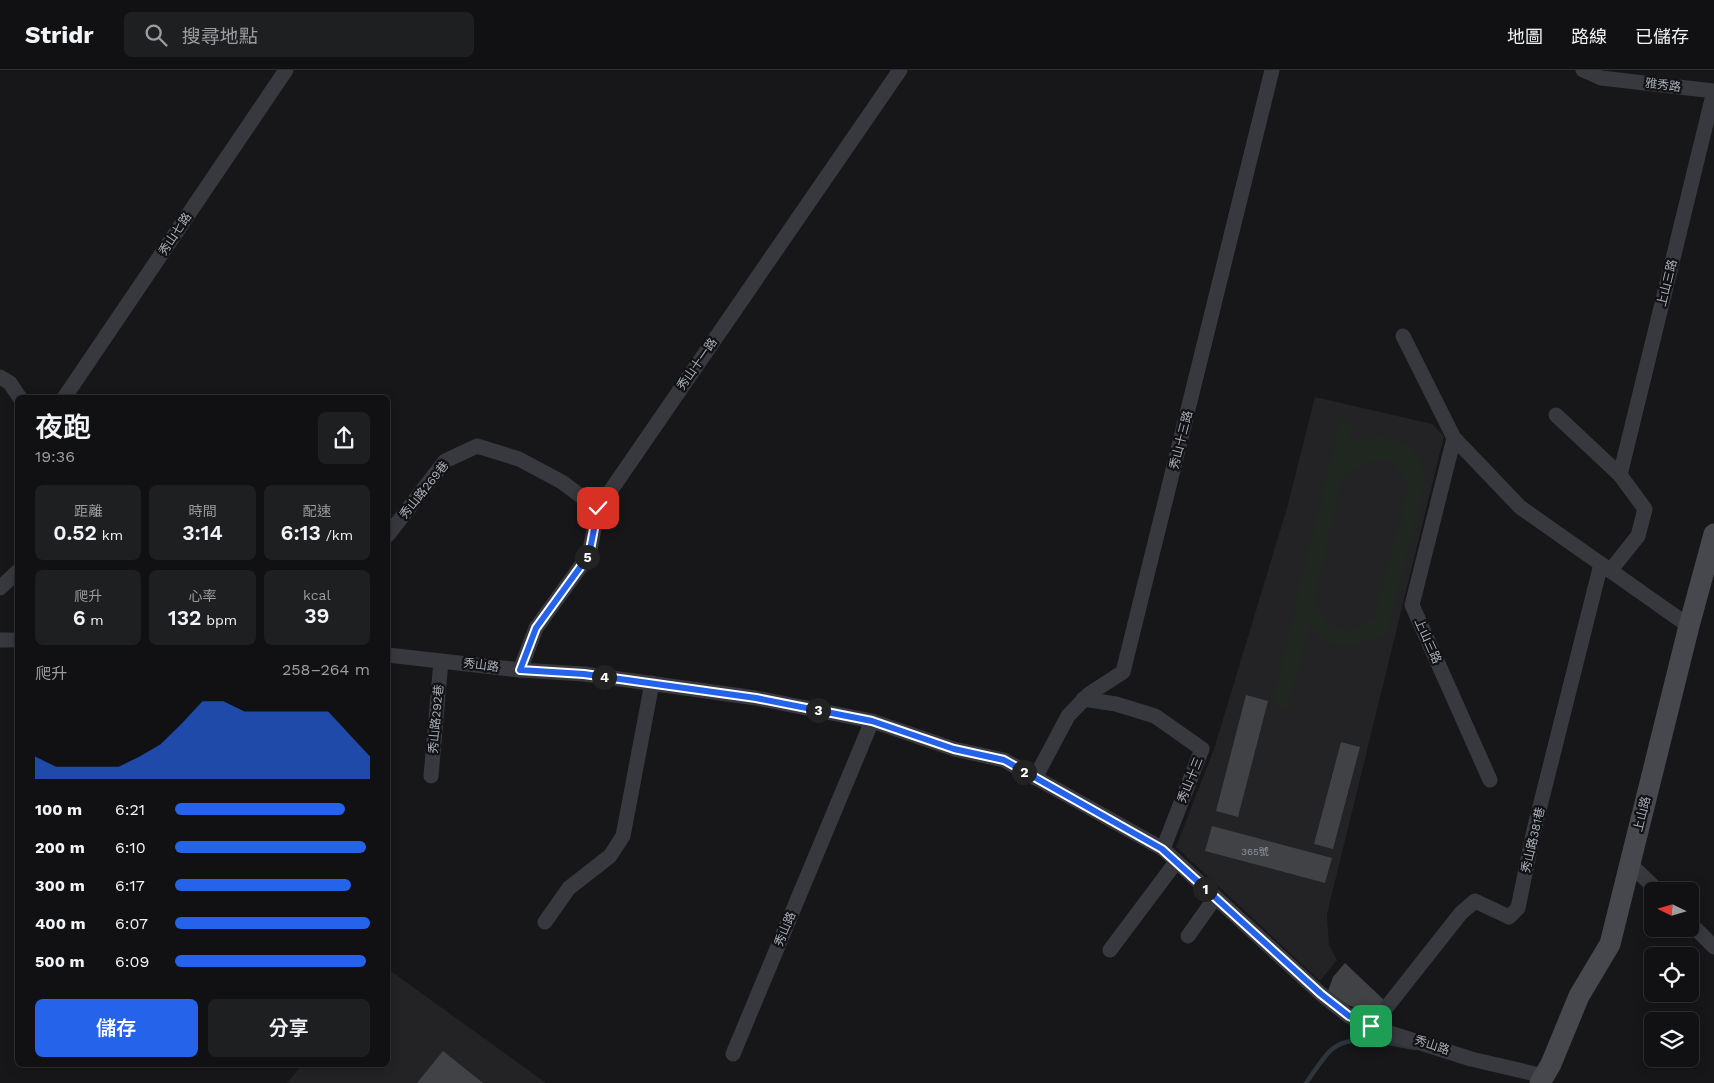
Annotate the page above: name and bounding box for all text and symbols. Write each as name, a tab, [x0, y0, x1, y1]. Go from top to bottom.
search box	[124, 12, 474, 57]
text: Stridr	[25, 21, 94, 49]
icon: search	[142, 21, 170, 49]
text: 搜尋地點	[182, 25, 258, 48]
text: 地圖	[1507, 26, 1543, 47]
text: 路線	[1571, 26, 1607, 47]
text: 已儲存	[1635, 26, 1689, 47]
street label: 雅秀路	[1644, 76, 1682, 94]
street label: 秀山七路	[156, 210, 194, 258]
street label: 上山三路	[1654, 258, 1680, 308]
street label: 秀山十一路	[674, 335, 720, 393]
street label: 秀山十三路	[1167, 409, 1195, 471]
text: 夜跑	[35, 411, 91, 444]
button: share	[318, 412, 370, 464]
text: 19:36	[35, 447, 75, 466]
street label: 秀山路269巷	[397, 459, 451, 521]
pin	[577, 487, 619, 529]
icon: check	[584, 494, 612, 522]
text: 距離	[74, 503, 102, 519]
text: 時間	[188, 503, 216, 519]
text: 配速	[303, 503, 331, 519]
text: 0.52	[53, 520, 97, 545]
text: 3:14	[182, 520, 223, 545]
text: 6:13	[281, 520, 321, 545]
text: km	[97, 527, 123, 543]
text: /km	[321, 527, 353, 543]
pin: 5	[574, 544, 600, 570]
text: 5	[583, 549, 592, 565]
text: kcal	[303, 587, 331, 603]
text: 爬升	[74, 588, 102, 604]
text: 心率	[188, 588, 216, 604]
text: 39	[304, 603, 329, 628]
text: 6	[73, 605, 86, 630]
text: 132	[168, 605, 201, 630]
text: m	[86, 612, 104, 628]
text: bpm	[201, 612, 237, 628]
street label: 上山三路	[1412, 616, 1444, 666]
street label: 秀山路	[462, 656, 500, 674]
text: 258–264 m	[282, 660, 370, 679]
text: 爬升	[35, 664, 67, 683]
pin: 4	[592, 664, 616, 690]
text: 4	[600, 669, 609, 685]
street label: 秀山路292巷	[426, 684, 446, 754]
pin: 3	[806, 698, 830, 722]
text: 3	[814, 702, 823, 718]
street label: 秀山十三	[1175, 755, 1205, 805]
pin: 2	[1012, 760, 1036, 784]
text: 2	[1020, 764, 1029, 780]
street label: 上山路	[1631, 795, 1653, 833]
text: 100 m	[35, 800, 82, 819]
text: 6:21	[115, 800, 145, 819]
street label: 秀山路381巷	[1519, 806, 1547, 874]
text: 200 m	[35, 838, 85, 857]
text: 6:10	[115, 838, 146, 857]
house number: 365號	[1241, 846, 1269, 857]
text: 300 m	[35, 876, 85, 895]
text: 6:17	[115, 876, 145, 895]
pin: 1	[1192, 876, 1218, 902]
text: 1	[1202, 881, 1209, 897]
north arrow	[1644, 882, 1699, 938]
map controls	[1644, 882, 1699, 1067]
street label: 秀山路	[772, 910, 798, 948]
text: 400 m	[35, 914, 86, 933]
text: 6:07	[115, 914, 148, 933]
button: locate	[1644, 947, 1699, 1002]
text: 500 m	[35, 952, 85, 971]
text: 6:09	[115, 952, 149, 971]
button: 儲存	[35, 999, 198, 1057]
button: 分享	[208, 999, 370, 1057]
pin	[1350, 1005, 1392, 1047]
icon: arrive	[1357, 1012, 1385, 1040]
button: layers	[1644, 1012, 1699, 1067]
street label: 秀山路	[1413, 1033, 1451, 1057]

